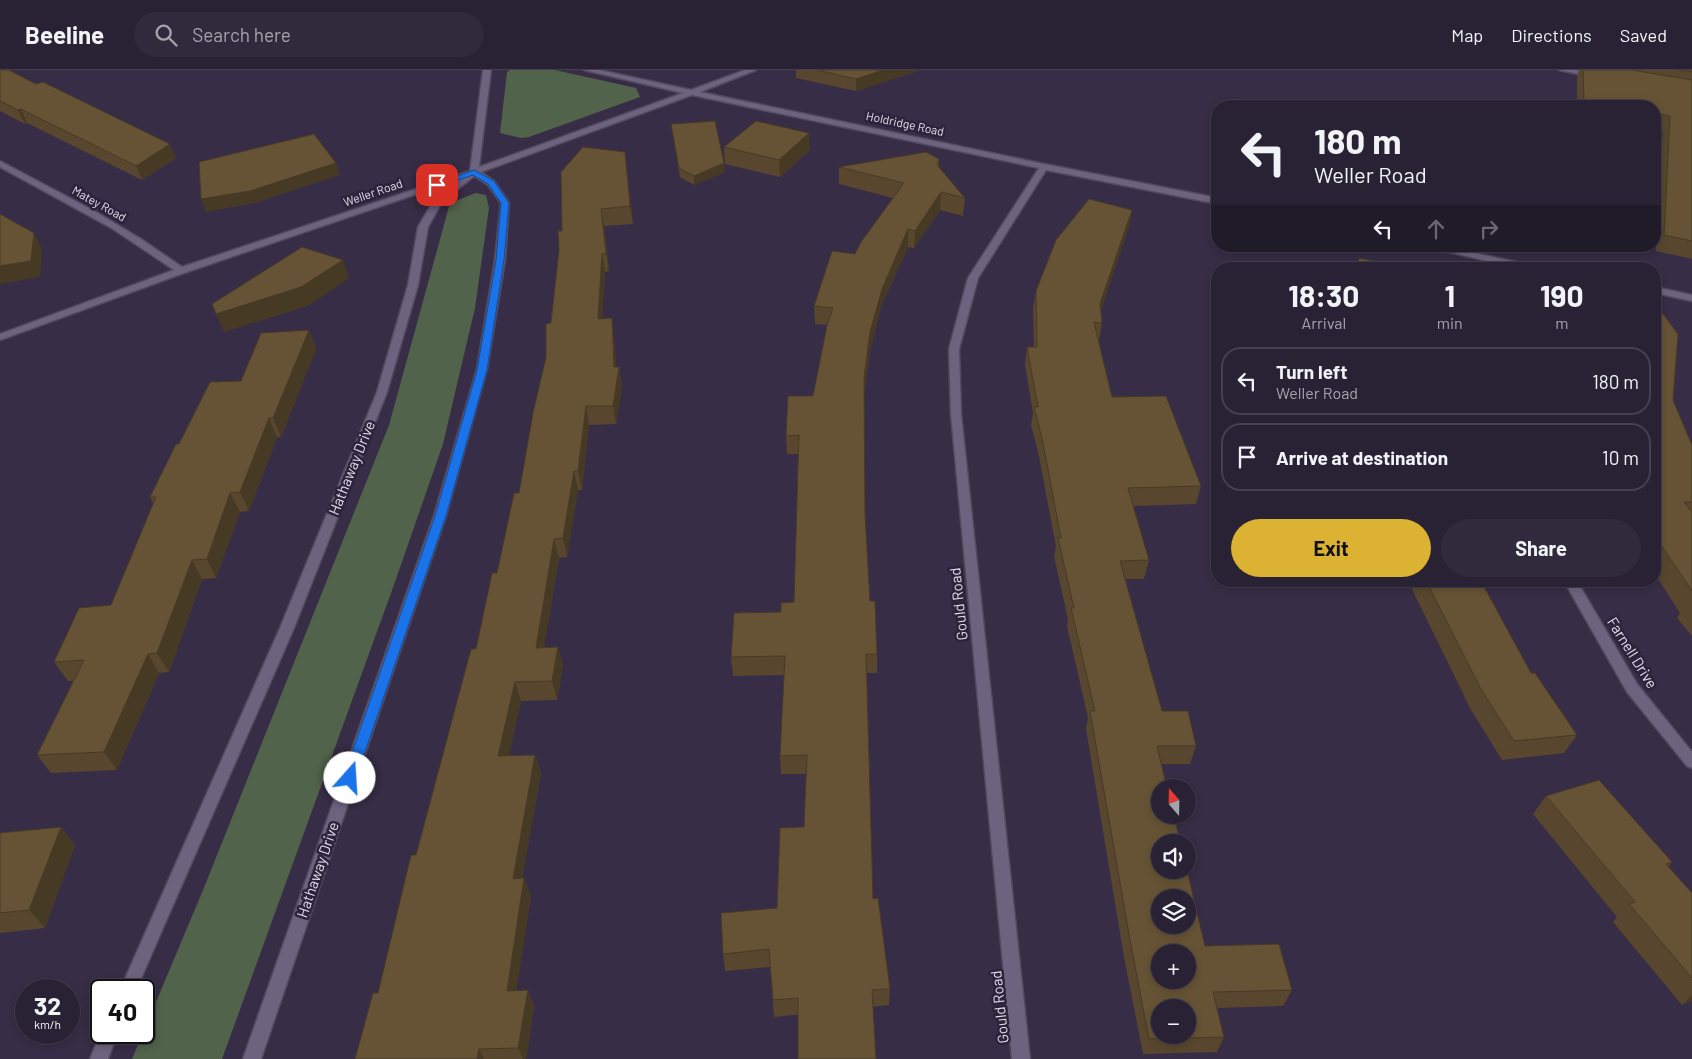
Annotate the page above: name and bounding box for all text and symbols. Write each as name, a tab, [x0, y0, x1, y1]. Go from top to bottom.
search box	[134, 12, 484, 57]
text: Beeline	[25, 20, 104, 49]
icon: search	[152, 21, 180, 49]
text: Search here	[192, 23, 291, 46]
text: Map	[1451, 24, 1483, 46]
text: Directions	[1511, 24, 1592, 46]
text: Saved	[1620, 24, 1667, 46]
street label: Holdridge Road	[865, 108, 946, 138]
text: 180 m	[1314, 119, 1402, 161]
icon: left	[1231, 120, 1296, 185]
text: Weller Road	[1314, 161, 1427, 187]
pin	[416, 164, 458, 206]
icon: arrive	[423, 171, 451, 199]
street label: Weller Road	[341, 175, 404, 209]
street label: Matey Road	[70, 183, 129, 224]
icon: left	[1369, 215, 1397, 243]
icon: ahead	[1422, 215, 1450, 243]
icon: right	[1475, 215, 1503, 243]
text: 18:30	[1288, 277, 1359, 313]
text: 1	[1444, 277, 1455, 313]
text: 190	[1540, 277, 1584, 313]
text: Arrival	[1302, 313, 1346, 332]
text: min	[1437, 313, 1463, 332]
text: m	[1555, 313, 1568, 332]
text: Turn left	[1276, 360, 1347, 383]
icon: left	[1233, 367, 1261, 395]
text: 180 m	[1592, 370, 1639, 393]
text: Weller Road	[1276, 383, 1358, 402]
street label: Hathaway Drive	[324, 418, 378, 517]
icon: arrive	[1233, 443, 1261, 471]
text: Arrive at destination	[1276, 446, 1448, 469]
text: 10 m	[1602, 446, 1639, 469]
button: Exit	[1231, 519, 1431, 577]
button: Share	[1441, 519, 1641, 577]
street label: Gould Road	[945, 567, 971, 641]
street label: Farnell Drive	[1604, 614, 1662, 691]
position arrow	[323, 751, 375, 803]
north arrow	[1151, 779, 1196, 824]
map controls	[1151, 779, 1196, 1044]
street label: Hathaway Drive	[292, 819, 342, 920]
button: sound	[1151, 834, 1196, 879]
button: layers	[1151, 889, 1196, 934]
button: +	[1151, 944, 1196, 989]
street label: Gould Road	[986, 970, 1012, 1044]
speed limit sign: 40	[90, 979, 155, 1044]
text: 32	[34, 990, 61, 1020]
button: −	[1151, 999, 1196, 1044]
text: km/h	[34, 1017, 61, 1031]

